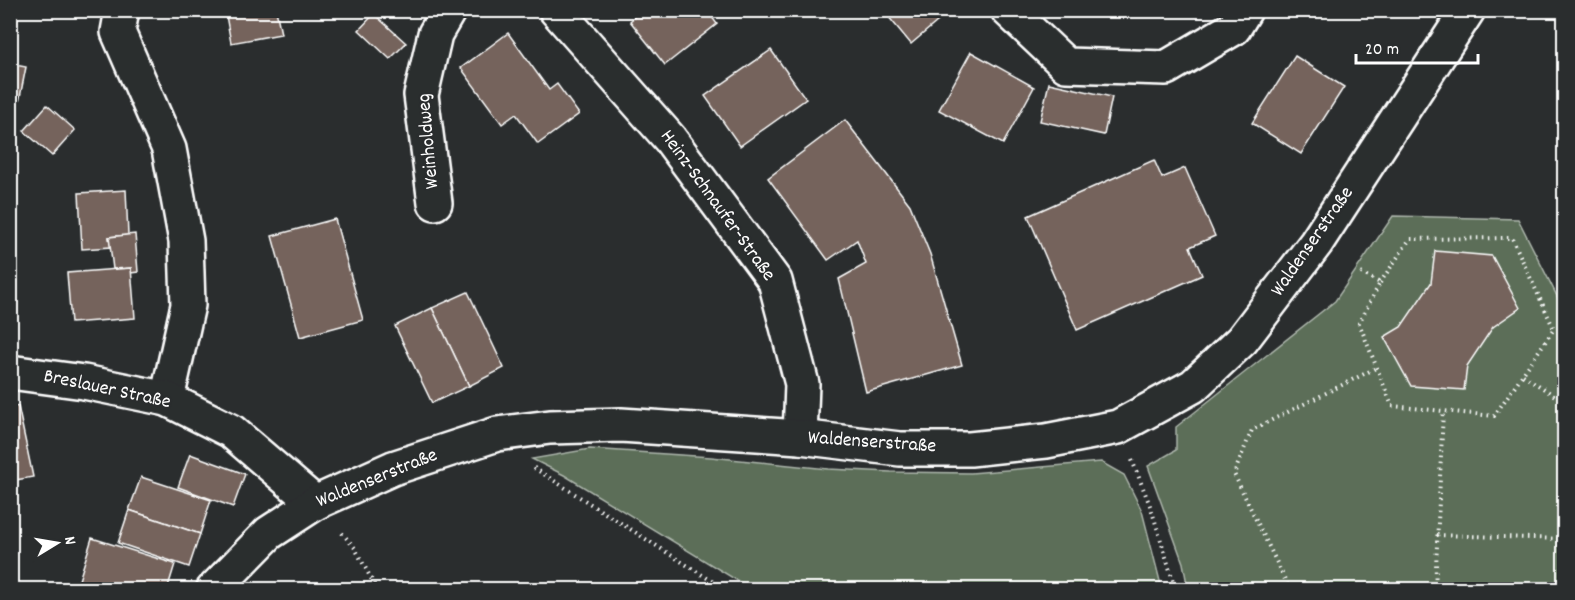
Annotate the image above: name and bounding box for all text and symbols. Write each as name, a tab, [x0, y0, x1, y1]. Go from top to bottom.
scale bar	[1356, 27, 1478, 65]
text: 20 m	[1365, 38, 1399, 63]
street label: Weinholdweg	[411, 92, 447, 190]
street label: Heinz-Schnaufer-Straße	[652, 125, 782, 288]
street label: Waldenserstraße	[1265, 181, 1361, 303]
street label: Breslauer Straße	[41, 363, 173, 417]
street label: Waldenserstraße	[807, 425, 937, 461]
street label: Waldenserstraße	[312, 442, 442, 516]
north arrow	[27, 513, 87, 573]
text: N	[57, 535, 81, 547]

